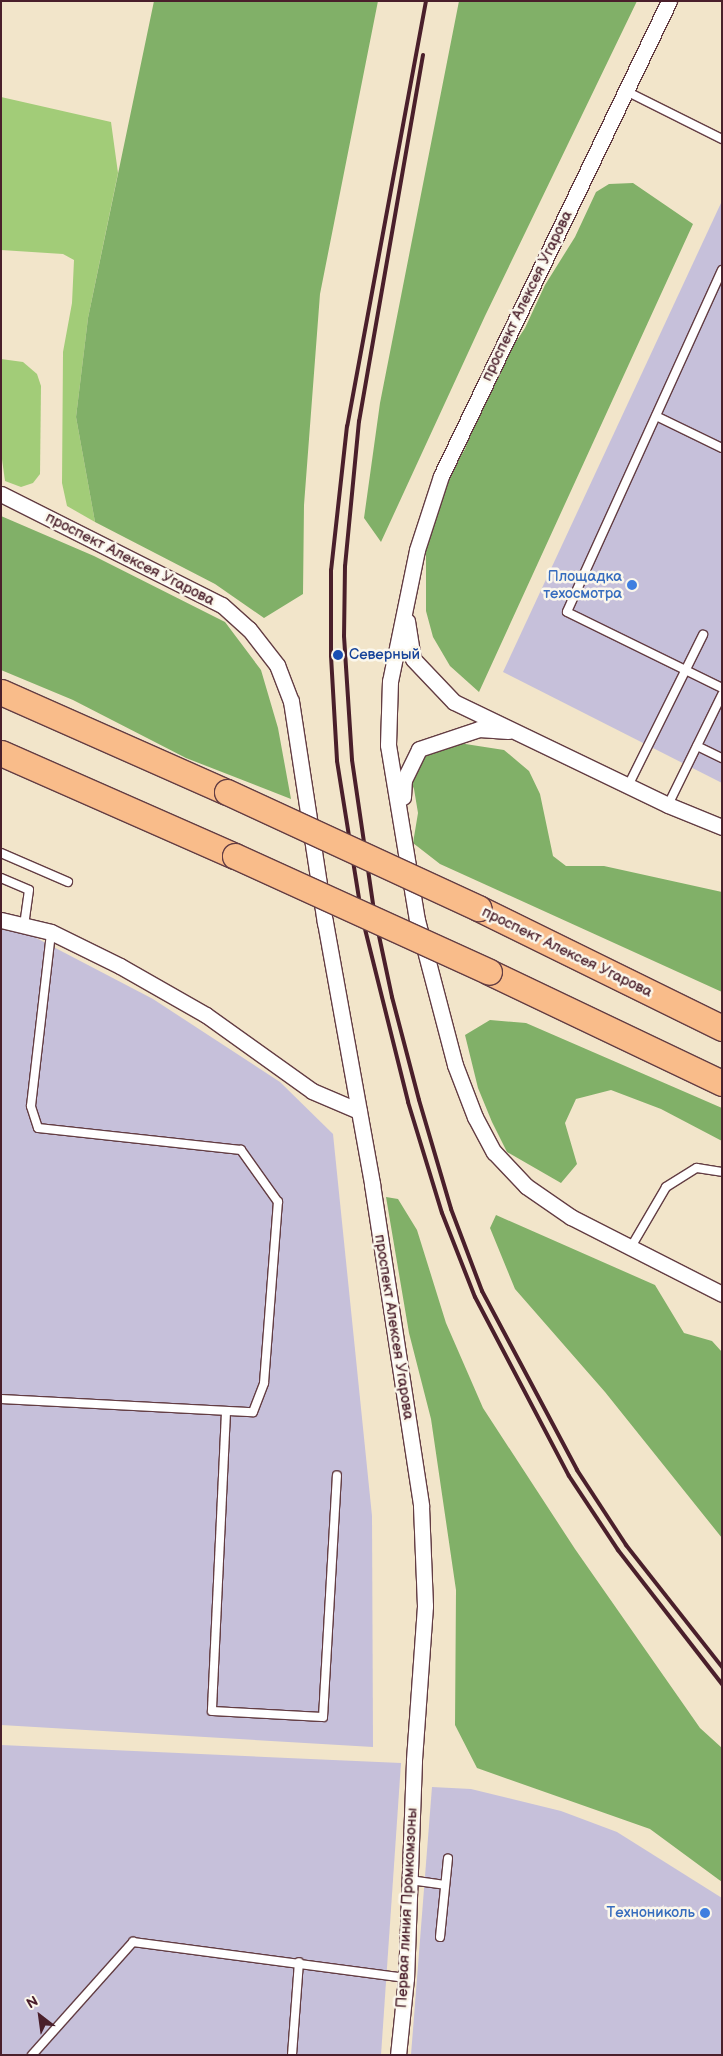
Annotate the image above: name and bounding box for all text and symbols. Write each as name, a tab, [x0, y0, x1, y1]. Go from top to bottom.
street label: проспект Алексея Угарова	[478, 208, 576, 384]
street label: проспект Алексея Угарова	[42, 508, 218, 610]
place label: Площадка техосмотра	[543, 567, 622, 602]
marker: Площадка техосмотра	[626, 579, 638, 591]
place label: Северный	[349, 646, 420, 664]
marker: Северный	[331, 648, 345, 662]
street label: проспект Алексея Угарова	[479, 903, 655, 1001]
street label: проспект Алексея Угарова	[370, 1233, 418, 1421]
street label: Первая линия Промкомзоны	[393, 1807, 421, 2009]
place label: Технониколь	[607, 1904, 695, 1922]
marker: Технониколь	[699, 1907, 711, 1919]
north arrow	[15, 1991, 65, 2041]
text: N	[23, 1993, 41, 2013]

